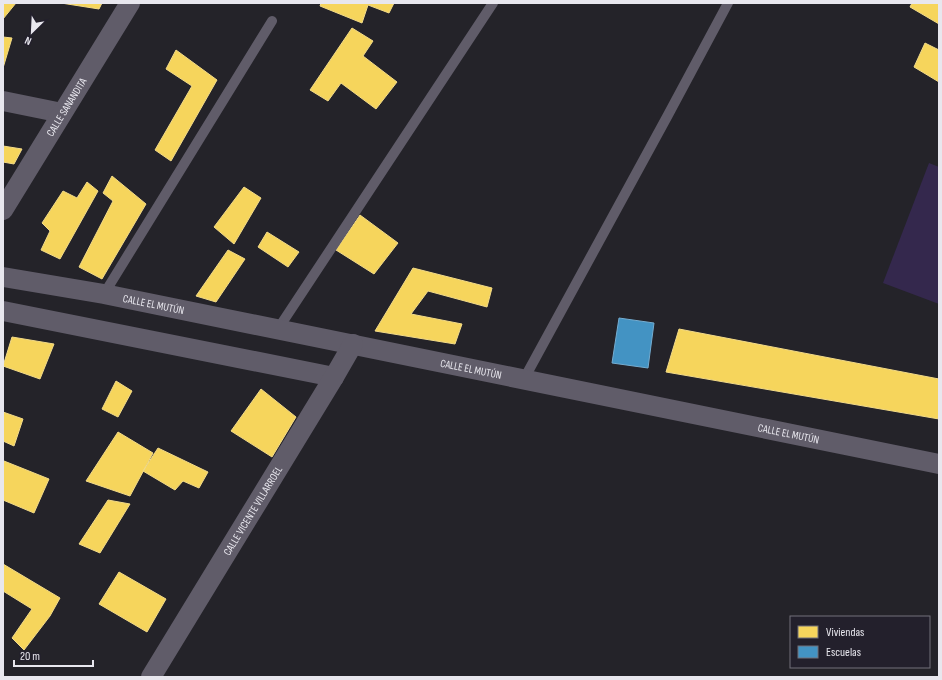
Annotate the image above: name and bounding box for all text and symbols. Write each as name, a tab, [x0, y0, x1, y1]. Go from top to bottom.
north arrow	[12, 12, 52, 52]
text: N	[23, 33, 33, 48]
street label: CALLE SANANDITA	[43, 75, 89, 139]
street label: CALLE EL MUTÚN	[122, 291, 185, 317]
street label: CALLE EL MUTÚN	[439, 356, 503, 381]
street label: CALLE EL MUTÚN	[757, 421, 820, 446]
street label: CALLE VICENTE VILLARROEL	[220, 463, 285, 558]
legend	[790, 616, 930, 668]
text: Viviendas	[826, 625, 864, 640]
scale bar	[14, 642, 93, 668]
text: Escuelas	[826, 645, 861, 660]
text: 20 m	[20, 649, 40, 664]

